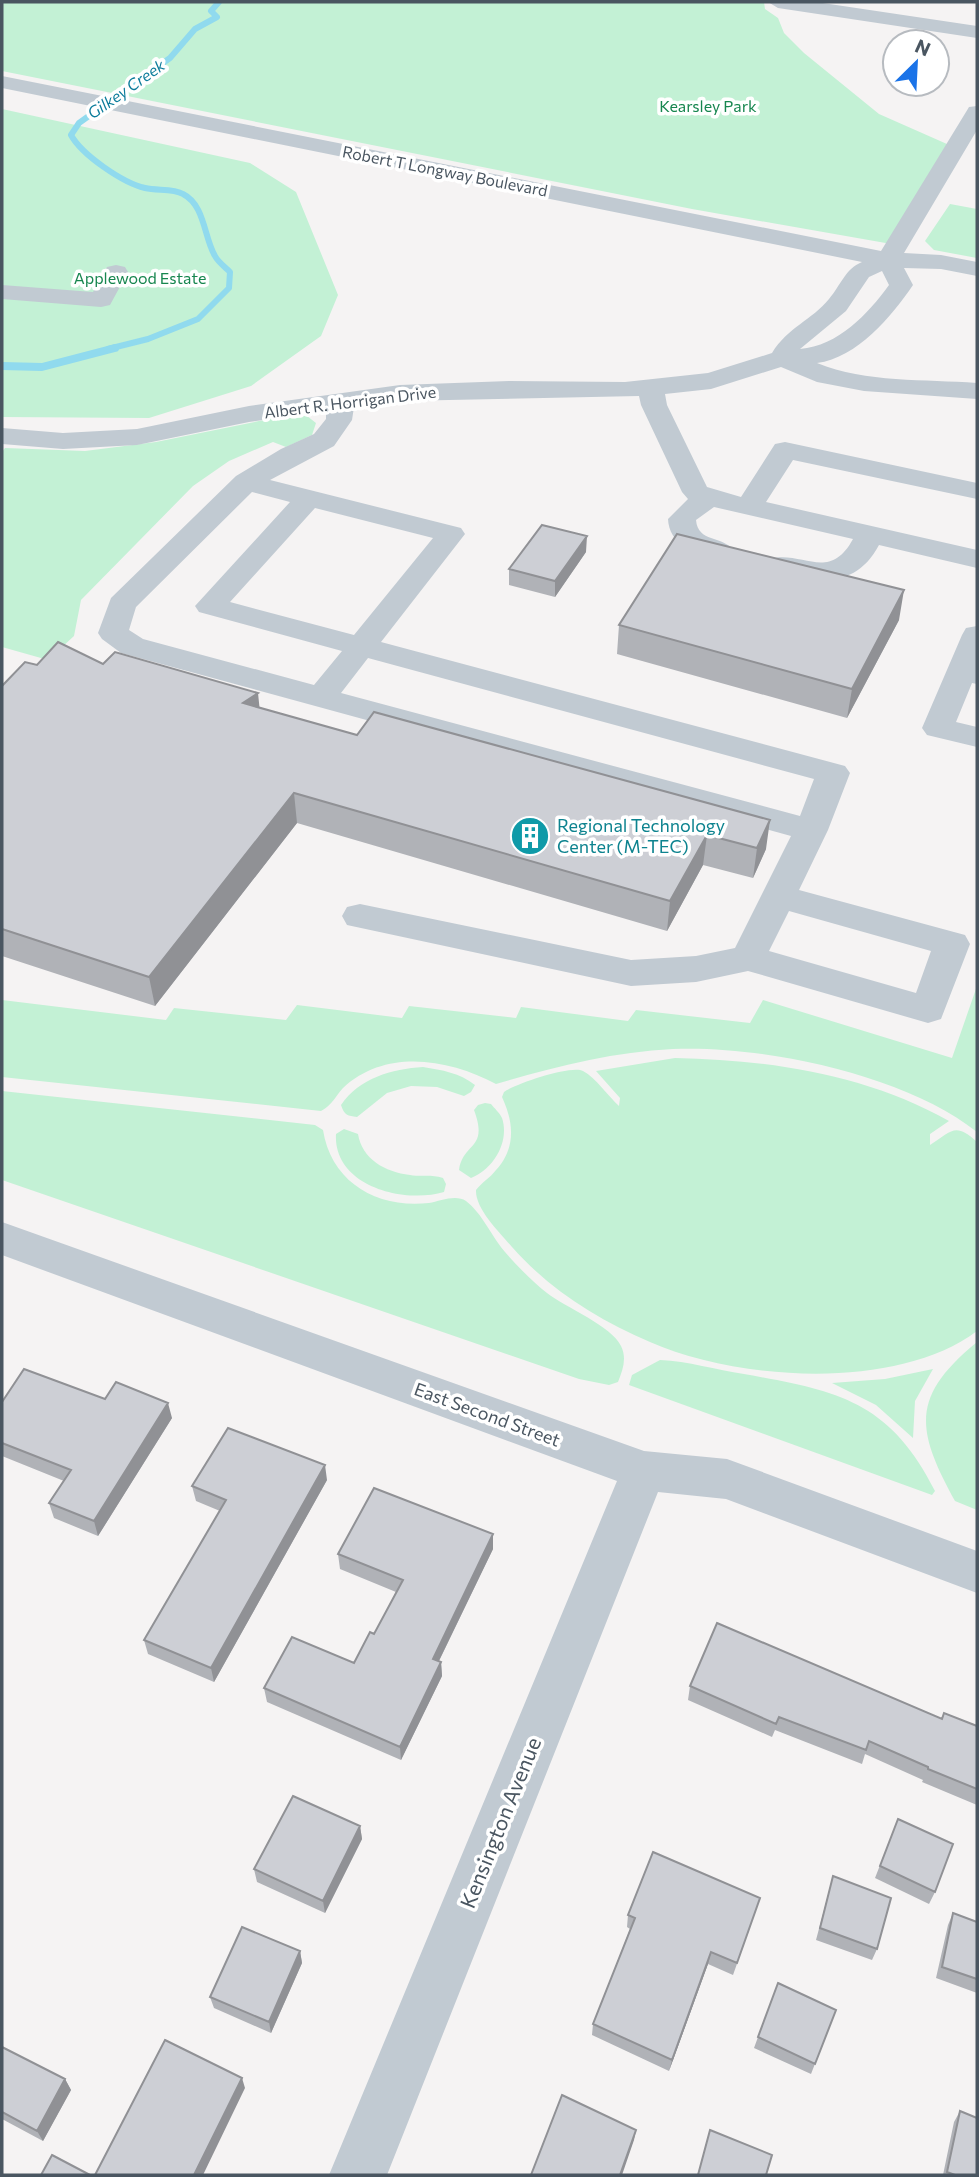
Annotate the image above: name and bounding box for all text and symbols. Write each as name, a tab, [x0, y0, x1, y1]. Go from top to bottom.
north arrow	[881, 28, 951, 98]
text: N	[912, 34, 934, 60]
water label: Gilkey Creek	[83, 55, 168, 122]
park label: Kearsley Park	[659, 96, 757, 115]
street label: Robert T Longway Boulevard	[341, 141, 549, 200]
park label: Applewood Estate	[74, 268, 206, 287]
street label: Albert R. Horrigan Drive	[263, 382, 437, 421]
place label: Regional Technology Center (M-TEC)	[557, 814, 725, 857]
building icon: Regional Technology Center (M-TEC)	[509, 815, 551, 857]
street label: East Second Street	[411, 1377, 563, 1451]
street label: Kensington Avenue	[454, 1733, 545, 1911]

